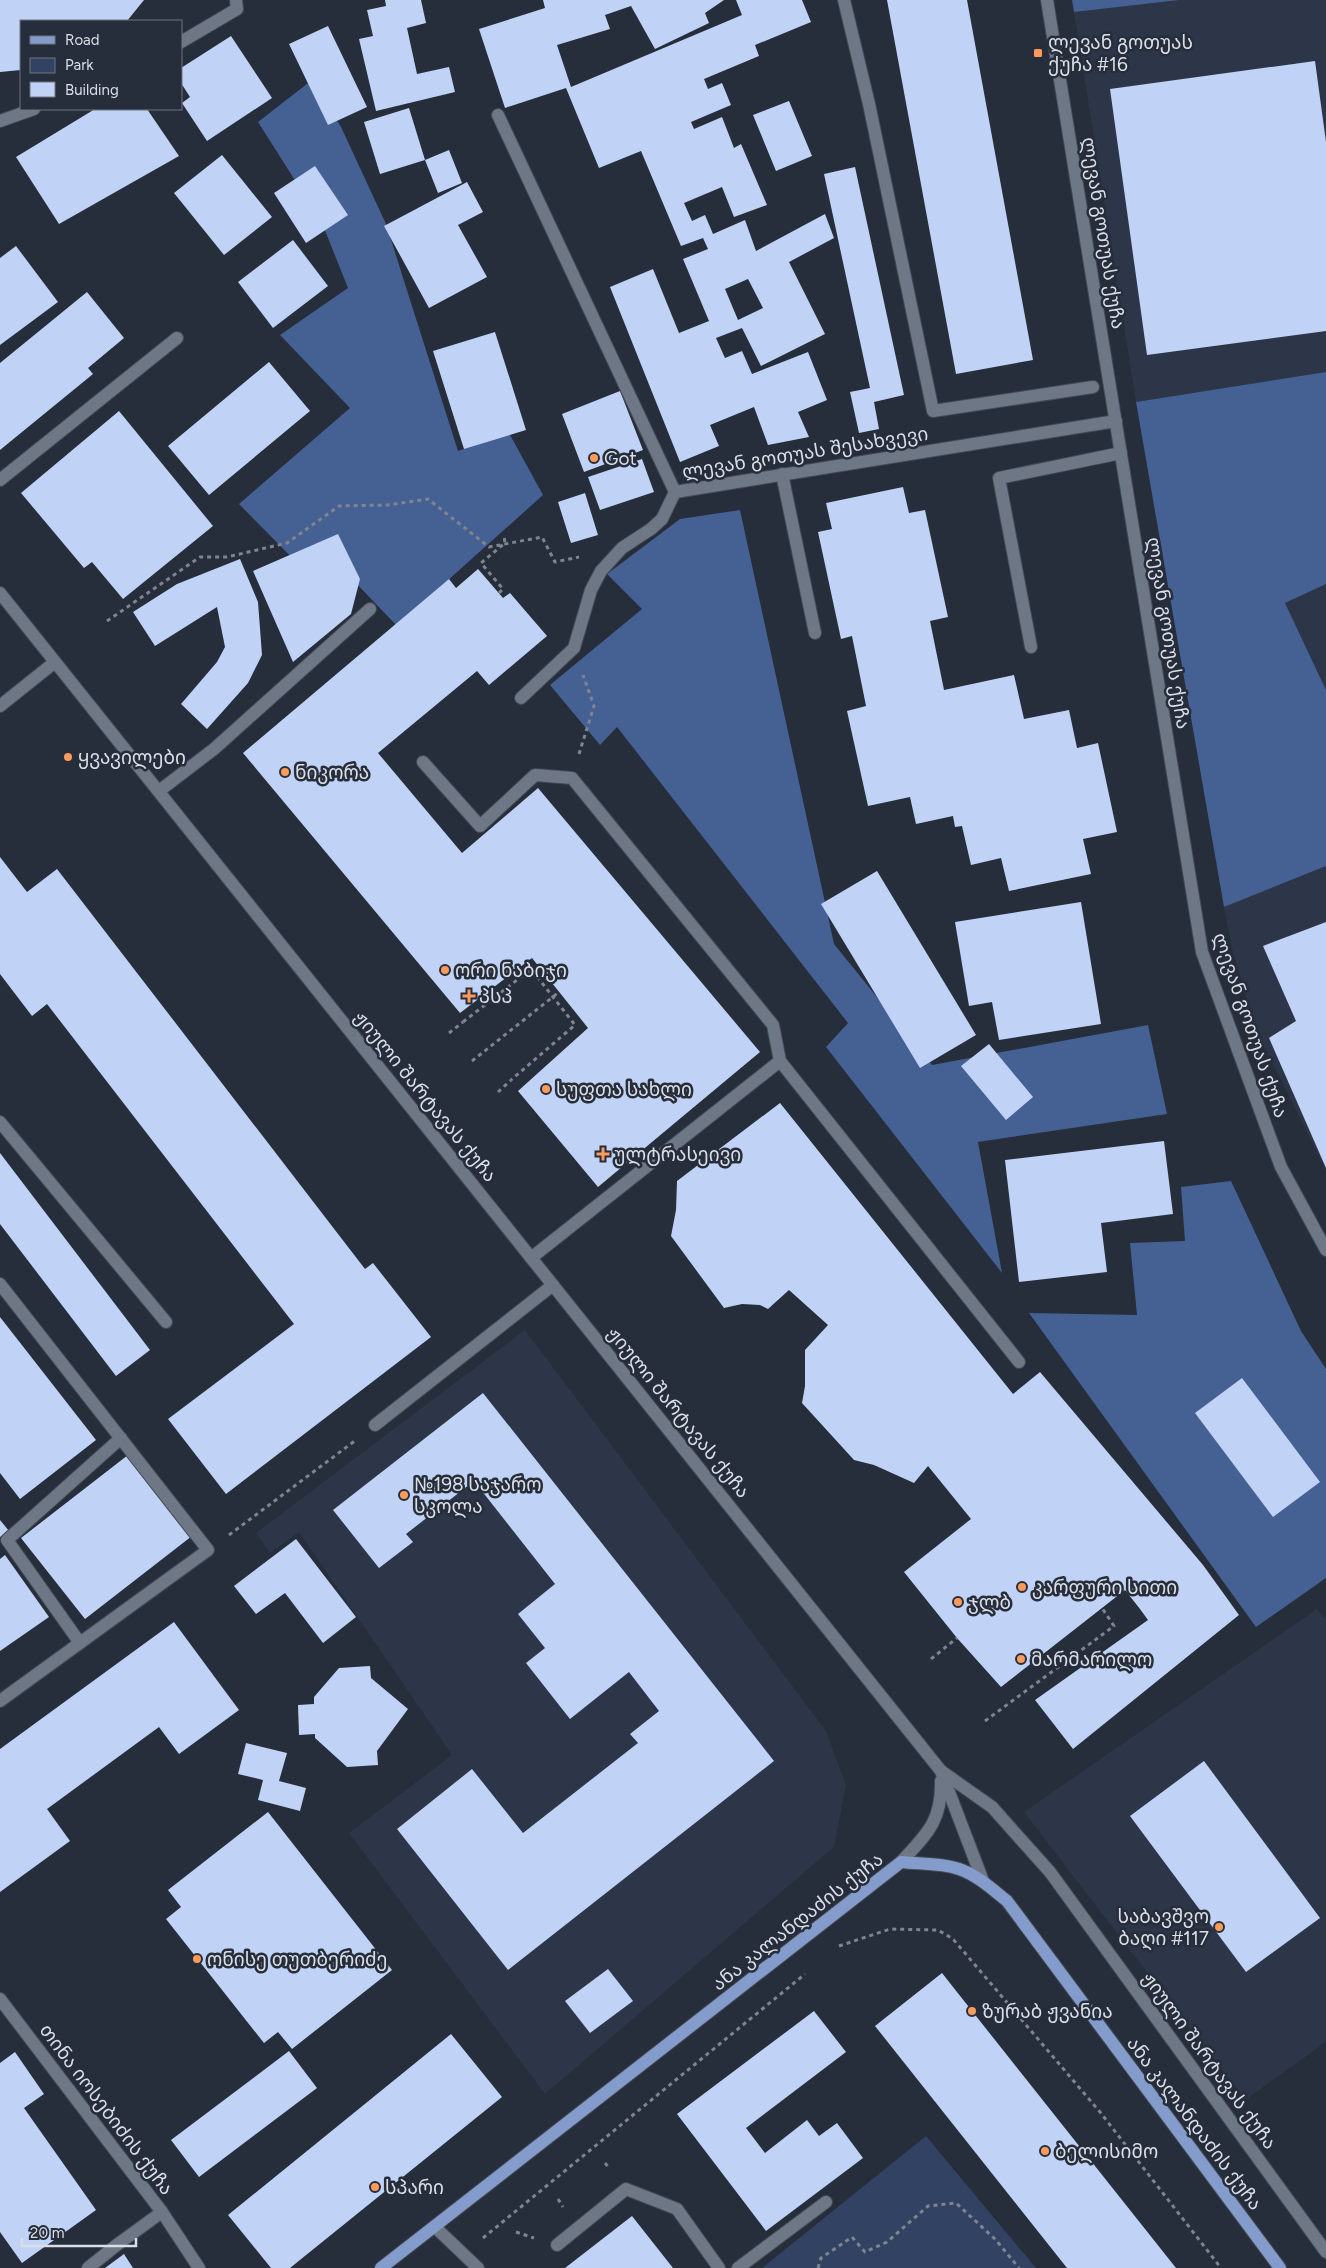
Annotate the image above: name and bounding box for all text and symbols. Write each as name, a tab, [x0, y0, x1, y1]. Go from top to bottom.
legend	[20, 20, 182, 110]
text: Road	[65, 31, 100, 49]
place label: ლევან გოთუას ქუჩა #16	[1048, 31, 1193, 76]
marker: ლევან გოთუას ქუჩა #16	[1032, 47, 1044, 59]
text: Park	[65, 56, 94, 74]
text: Building	[65, 81, 119, 99]
street label: ლევან გოთუას ქუჩა	[1076, 135, 1130, 331]
street label: ლევან გოთუას შესახვევი	[680, 422, 930, 484]
place label: Got	[604, 447, 637, 470]
marker: Got	[588, 452, 600, 464]
street label: ლევან გოთუას ქუჩა	[1141, 535, 1195, 731]
place label: ყვავილები	[78, 746, 186, 770]
marker: ყვავილები	[62, 751, 74, 763]
place label: ნიკორა	[295, 761, 369, 784]
marker: ნიკორა	[279, 766, 291, 778]
street label: ლევან გოთუას ქუჩა	[1207, 930, 1293, 1121]
place label: ორი ნაბიჯი	[455, 959, 567, 982]
marker: ორი ნაბიჯი	[439, 964, 451, 976]
place label: პსპ	[479, 985, 512, 1008]
marker: პსპ	[463, 990, 475, 1002]
street label: ჟიული შარტავას ქუჩა	[349, 1006, 502, 1187]
place label: სუფთა სახლი	[556, 1078, 692, 1102]
marker: სუფთა სახლი	[540, 1083, 552, 1095]
place label: ულტრასეივი	[614, 1143, 741, 1167]
marker: ულტრასეივი	[596, 1147, 610, 1161]
street label: ჟიული შარტავას ქუჩა	[602, 1322, 755, 1503]
place label: №198 საჯარო სკოლა	[414, 1473, 541, 1519]
marker: №198 საჯარო სკოლა	[398, 1489, 410, 1501]
place label: კარფური სითი	[1032, 1576, 1177, 1599]
marker: კარფური სითი	[1016, 1581, 1028, 1593]
place label: ჯლბ	[968, 1591, 1011, 1615]
marker: ჯლბ	[952, 1596, 964, 1608]
place label: მარმარილო	[1031, 1648, 1152, 1672]
marker: მარმარილო	[1015, 1653, 1027, 1665]
street label: ანა კალანდაძის ქუჩა	[707, 1847, 888, 1996]
place label: საბავშვო ბაღი #117	[1117, 1905, 1209, 1951]
marker: საბავშვო ბაღი #117	[1213, 1921, 1225, 1933]
place label: ონისე თუთბერიძე	[207, 1948, 387, 1971]
marker: ონისე თუთბერიძე	[191, 1953, 203, 1965]
street label: ჟიული შარტავას ქუჩა	[1137, 1967, 1282, 2154]
place label: ზურაბ ჟვანია	[982, 2000, 1113, 2023]
marker: ზურაბ ჟვანია	[966, 2005, 978, 2017]
street label: თინა იოსებიძის ქუჩა	[35, 2019, 178, 2199]
street label: ანა კალანდაძის ქუჩა	[1121, 2032, 1267, 2215]
place label: ბელისიმო	[1055, 2140, 1158, 2164]
marker: ბელისიმო	[1039, 2145, 1051, 2157]
place label: სპარი	[385, 2176, 444, 2199]
marker: სპარი	[369, 2181, 381, 2193]
scale bar	[22, 2216, 136, 2248]
text: 20 m	[30, 2224, 64, 2242]

